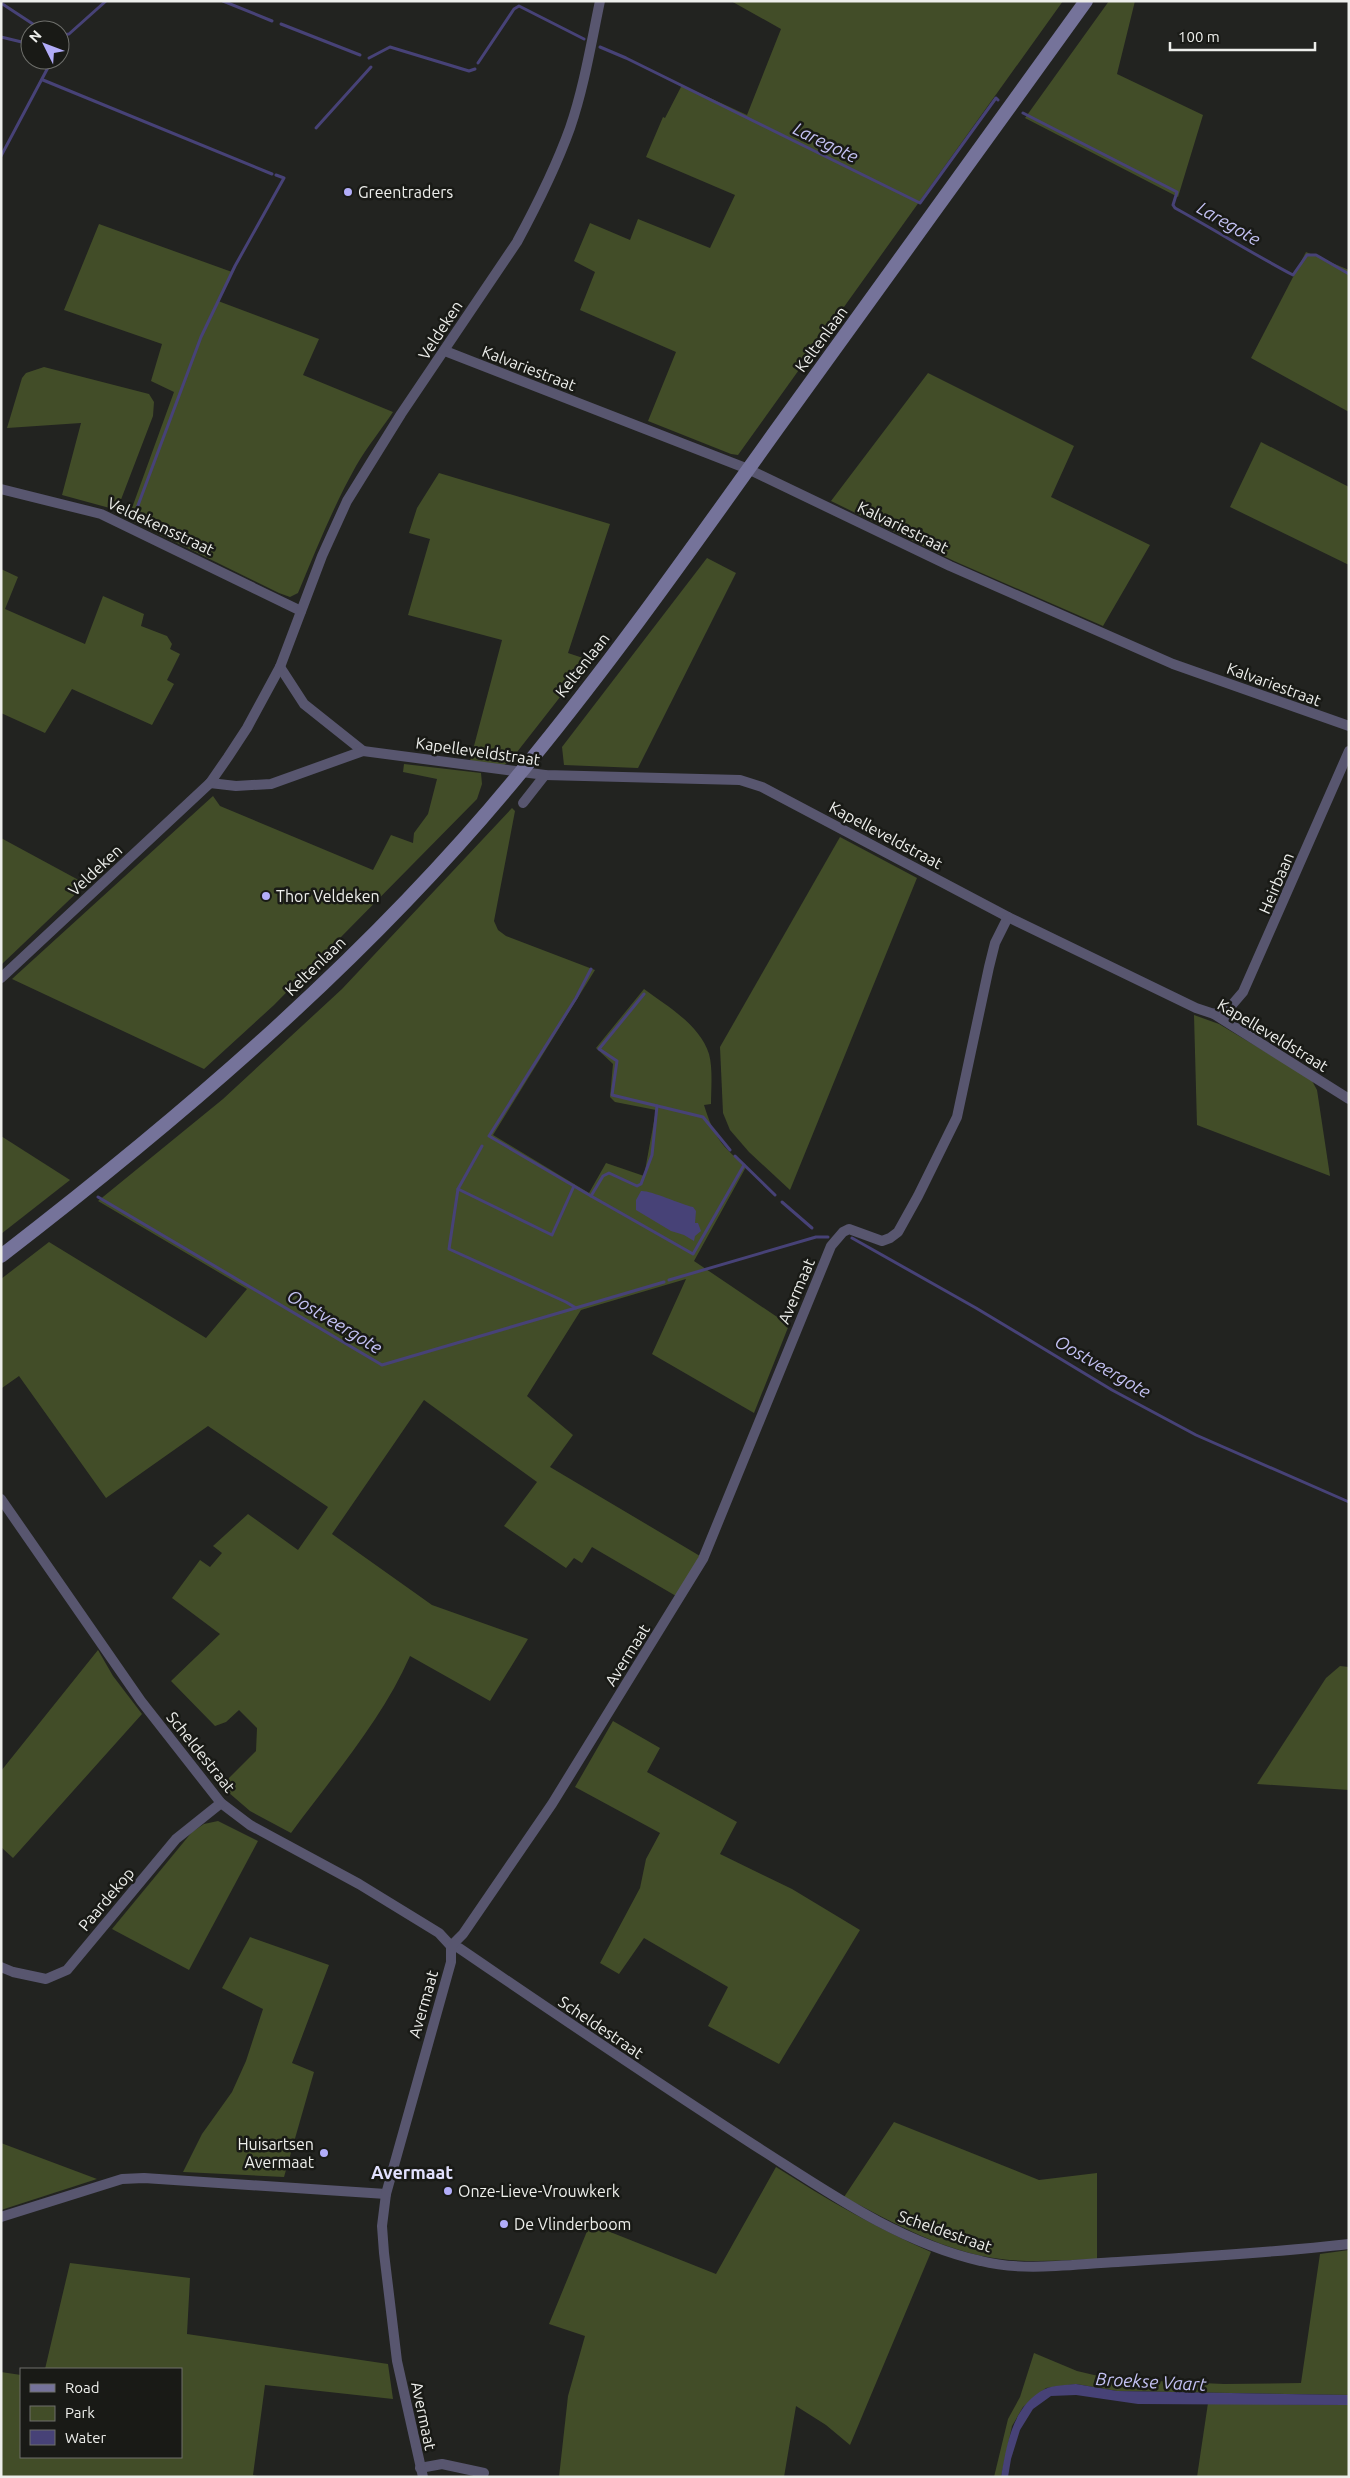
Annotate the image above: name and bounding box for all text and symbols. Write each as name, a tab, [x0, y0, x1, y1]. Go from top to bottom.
north arrow	[20, 20, 70, 70]
scale bar	[1170, 20, 1315, 52]
text: N	[26, 27, 45, 46]
text: 100 m	[1178, 28, 1220, 45]
water label: Laregote	[790, 118, 862, 166]
place label: Greentraders	[358, 183, 453, 201]
marker: Greentraders	[342, 186, 354, 198]
water label: Laregote	[1194, 197, 1264, 249]
street label: Veldeken	[414, 297, 466, 363]
street label: Keltenlaan	[791, 303, 851, 375]
street label: Kalvariestraat	[480, 342, 579, 394]
street label: Veldekensstraat	[105, 493, 218, 559]
street label: Kalvariestraat	[855, 497, 952, 557]
street label: Keltenlaan	[551, 629, 613, 701]
street label: Kalvariestraat	[1224, 659, 1324, 710]
street label: Kapelleveldstraat	[415, 733, 542, 769]
street label: Kapelleveldstraat	[826, 798, 946, 873]
street label: Veldeken	[65, 841, 125, 899]
street label: Heirbaan	[1255, 850, 1297, 916]
place label: Thor Veldeken	[276, 887, 380, 905]
marker: Thor Veldeken	[260, 890, 272, 902]
street label: Keltenlaan	[281, 933, 349, 999]
street label: Kapelleveldstraat	[1215, 995, 1332, 1075]
street label: Avermaat	[774, 1255, 818, 1326]
water label: Oostveergote	[284, 1285, 386, 1357]
water label: Oostveergote	[1052, 1331, 1154, 1401]
street label: Avermaat	[601, 1620, 653, 1689]
street label: Scheldestraat	[163, 1708, 239, 1796]
street label: Paardekop	[74, 1864, 138, 1934]
street label: Avermaat	[405, 1967, 441, 2040]
street label: Scheldestraat	[555, 1992, 647, 2062]
place label: Huisartsen Avermaat	[237, 2135, 315, 2171]
marker: Huisartsen Avermaat	[318, 2147, 330, 2159]
district label: Avermaat	[371, 2162, 453, 2182]
place label: Onze-Lieve-Vrouwkerk	[458, 2182, 620, 2200]
marker: Onze-Lieve-Vrouwkerk	[442, 2185, 454, 2197]
street label: Scheldestraat	[896, 2207, 995, 2256]
place label: De Vlinderboom	[514, 2215, 631, 2233]
marker: De Vlinderboom	[498, 2218, 510, 2230]
legend	[20, 2368, 182, 2458]
water label: Broekse Vaart	[1095, 2368, 1208, 2394]
text: Road	[65, 2379, 100, 2396]
street label: Avermaat	[408, 2380, 440, 2453]
text: Park	[65, 2404, 95, 2421]
text: Water	[65, 2429, 106, 2446]

